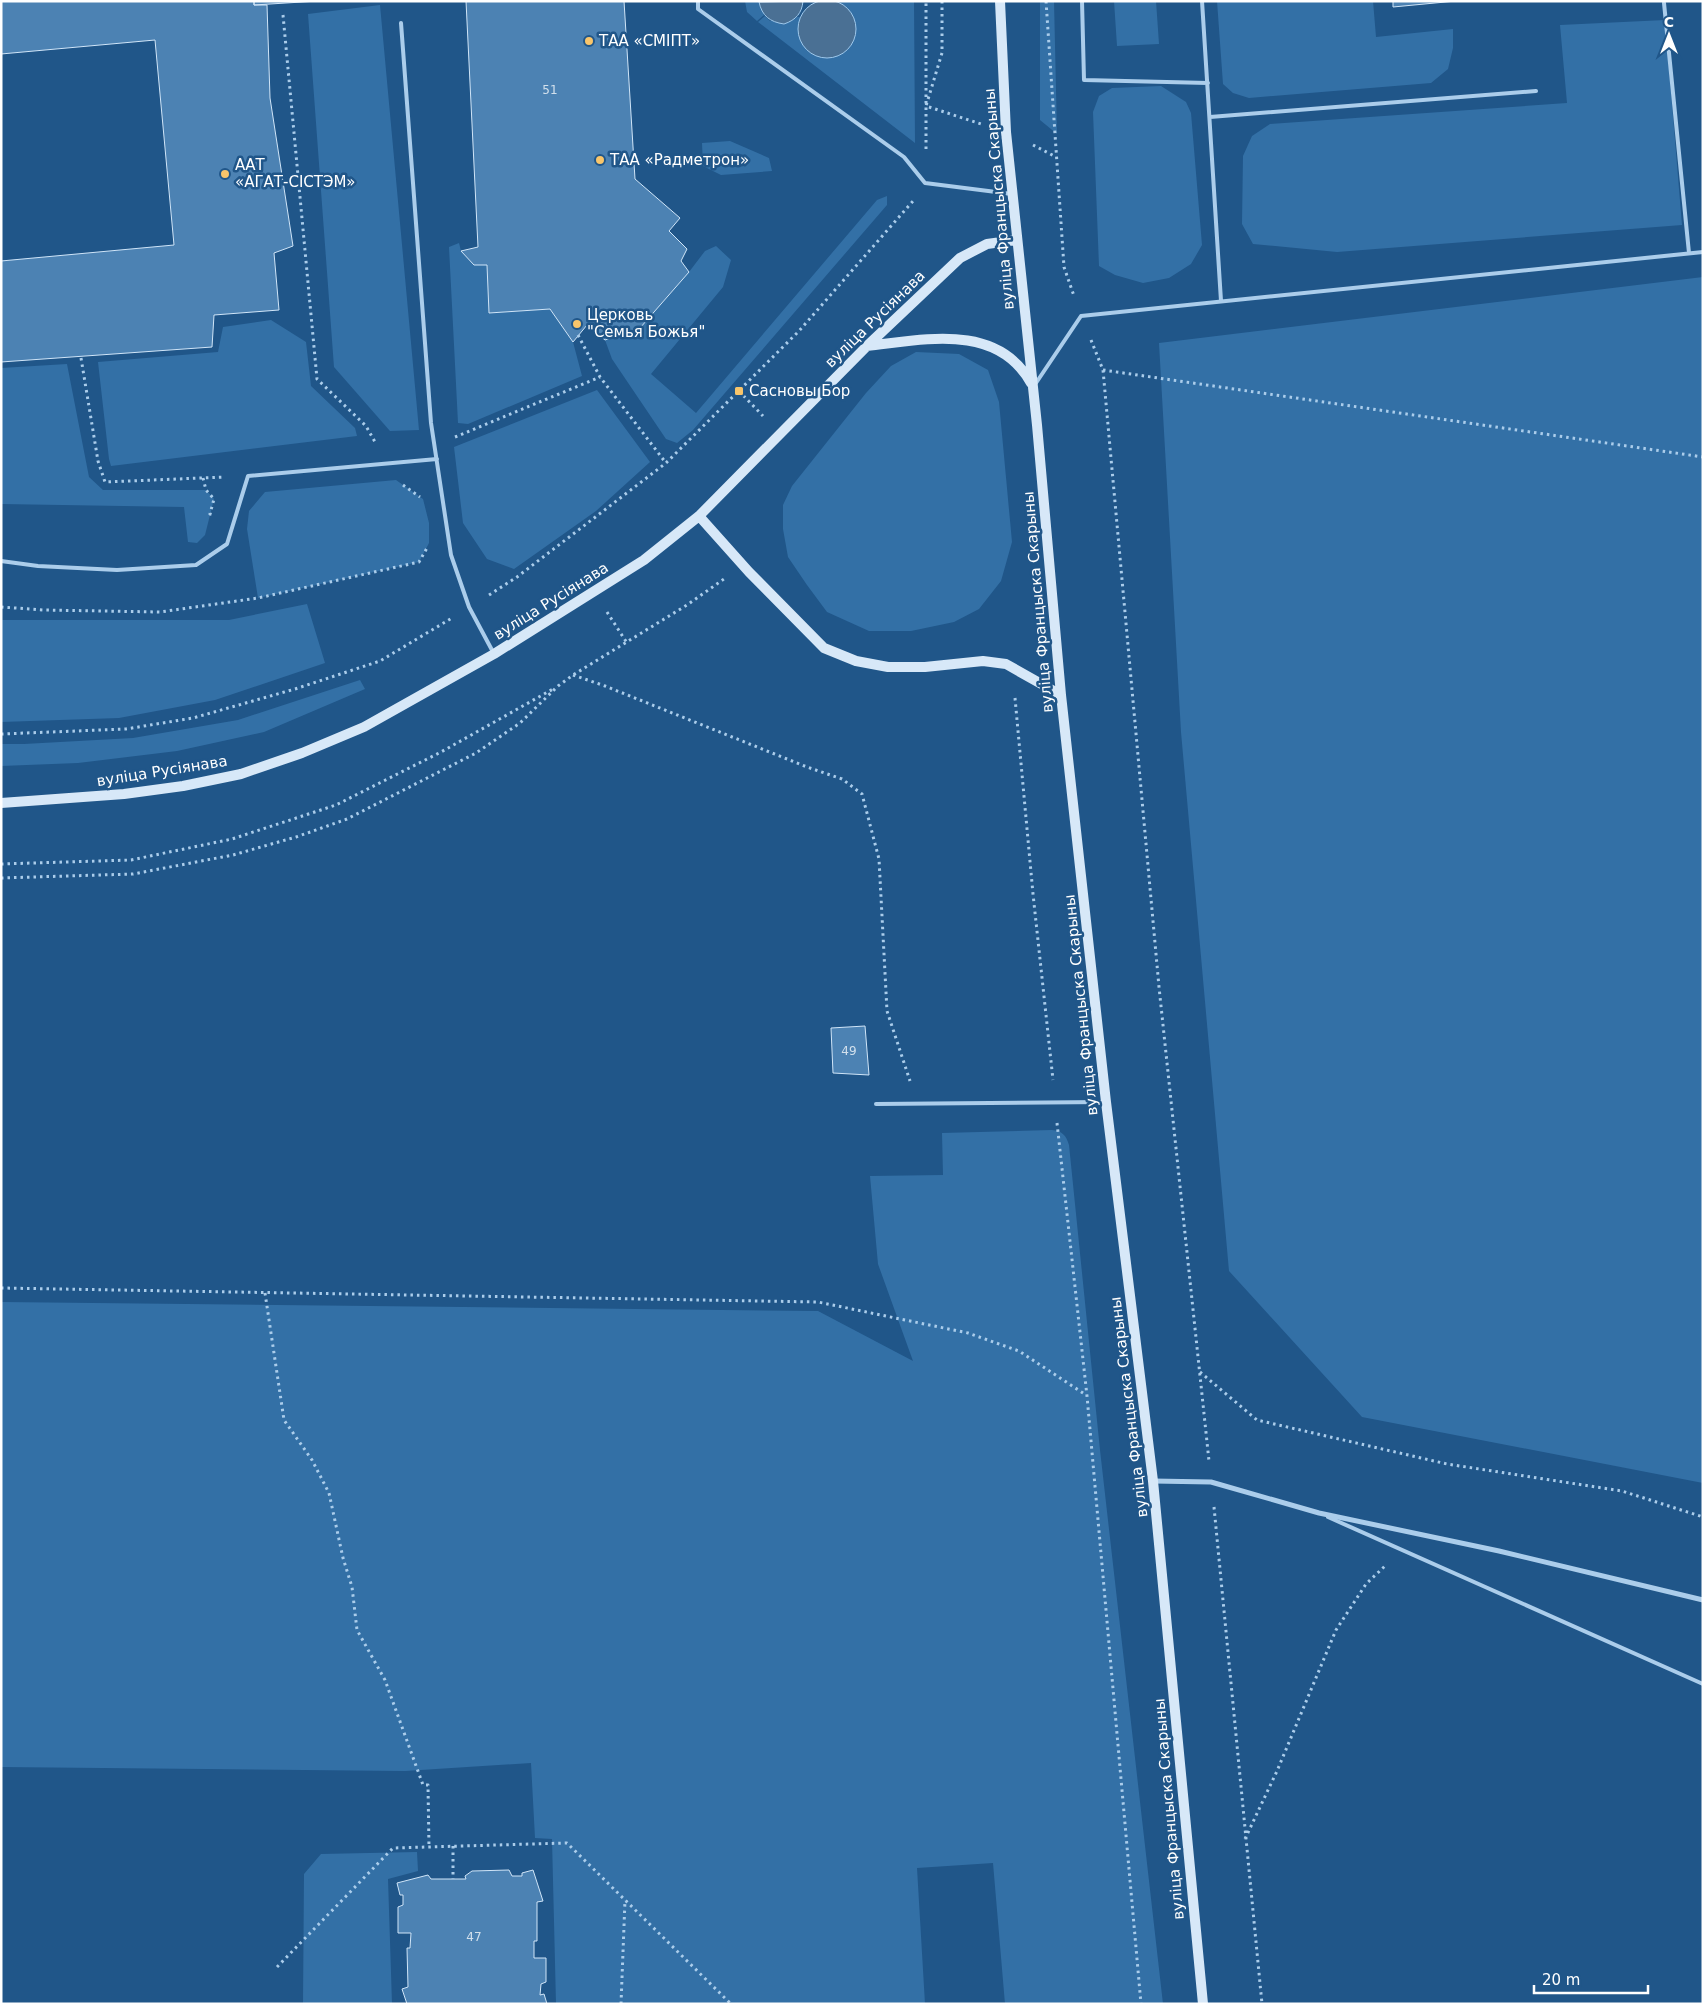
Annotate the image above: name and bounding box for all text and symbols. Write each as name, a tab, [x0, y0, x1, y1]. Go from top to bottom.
north arrow	[1644, 10, 1694, 60]
text: С	[1664, 14, 1674, 30]
place label: ТАА «СМІПТ»	[598, 32, 700, 50]
marker: ТАА «СМІПТ»	[583, 35, 595, 47]
house number: 51	[542, 83, 558, 97]
street label: вуліца Францыска Скарыны	[980, 88, 1018, 310]
place label: ТАА «Радметрон»	[609, 151, 749, 169]
marker: ТАА «Радметрон»	[594, 154, 606, 166]
place label: ААТ «АГАТ-СІСТЭМ»	[235, 156, 356, 191]
marker: ААТ «АГАТ-СІСТЭМ»	[219, 168, 231, 180]
street label: вуліца Русіянава	[821, 267, 929, 371]
place label: Церковь "Семья Божья"	[587, 306, 705, 341]
marker: Церковь "Семья Божья"	[571, 318, 583, 330]
place label: Сасновы Бор	[749, 382, 850, 400]
marker: Сасновы Бор	[733, 385, 745, 397]
street label: вуліца Францыска Скарыны	[1019, 491, 1057, 713]
street label: вуліца Русіянава	[490, 558, 612, 644]
street label: вуліца Русіянава	[95, 752, 229, 790]
street label: вуліца Францыска Скарыны	[1060, 894, 1102, 1116]
house number: 49	[841, 1044, 857, 1058]
street label: вуліца Францыска Скарыны	[1107, 1296, 1151, 1518]
street label: вуліца Францыска Скарыны	[1150, 1698, 1188, 1920]
house number: 47	[466, 1930, 482, 1944]
scale bar	[1534, 1962, 1648, 1994]
text: 20 m	[1542, 1971, 1580, 1989]

